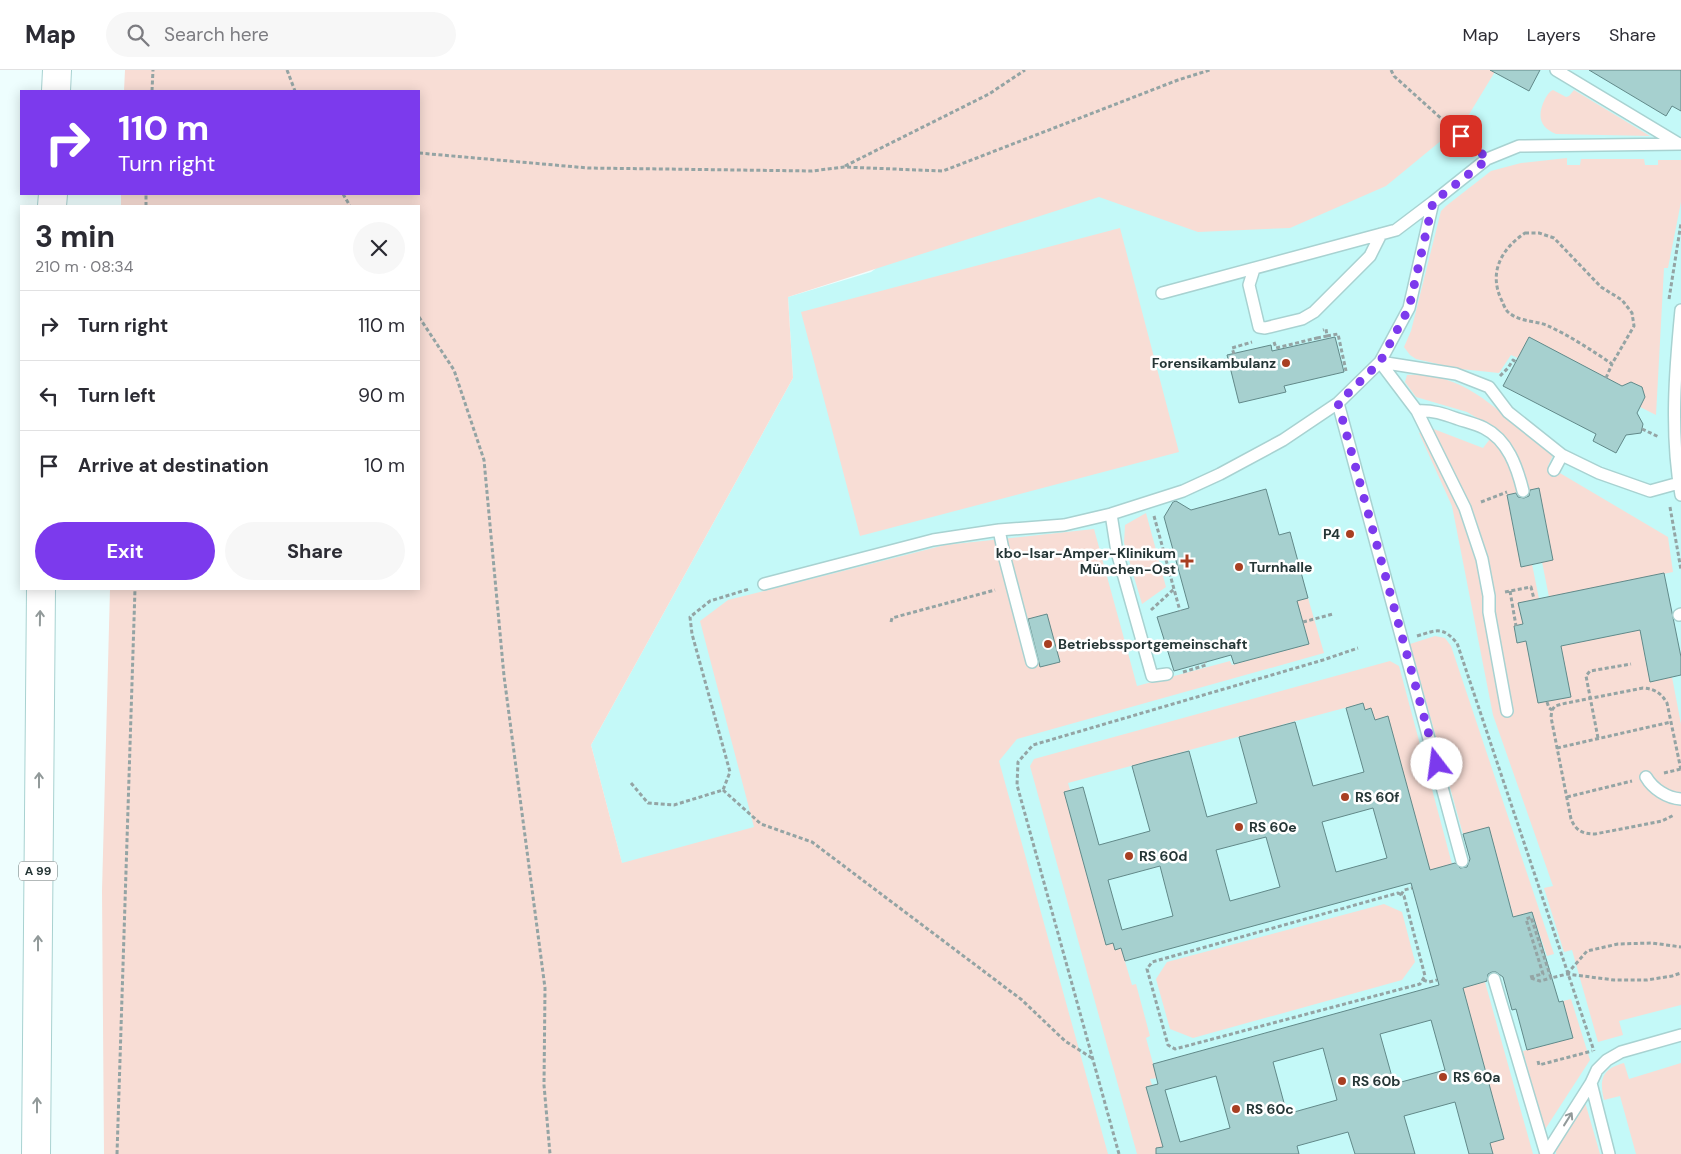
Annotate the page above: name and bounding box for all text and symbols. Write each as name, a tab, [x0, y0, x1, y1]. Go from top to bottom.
search box	[106, 12, 456, 57]
text: Map	[25, 19, 76, 50]
icon: search	[124, 21, 152, 49]
text: Search here	[164, 22, 269, 47]
text: Map	[1463, 23, 1499, 47]
text: Layers	[1527, 23, 1581, 47]
text: Share	[1609, 23, 1656, 47]
text: 110 m	[118, 105, 209, 151]
icon: right	[35, 110, 100, 175]
pin	[1440, 115, 1482, 157]
icon: arrive	[1447, 122, 1475, 150]
text: Turn right	[118, 149, 215, 178]
text: 3 min	[35, 217, 115, 256]
button: close	[353, 222, 405, 274]
text: 210 m · 08:34	[35, 256, 133, 277]
icon: right	[35, 312, 63, 340]
text: Turn right	[78, 313, 168, 338]
text: 110 m	[358, 313, 405, 338]
place label: Forensikambulanz	[1152, 354, 1276, 372]
marker: Forensikambulanz	[1280, 357, 1292, 369]
icon: left	[35, 382, 63, 410]
text: Turn left	[78, 383, 156, 408]
text: 90 m	[358, 383, 405, 408]
icon: arrive	[35, 452, 63, 480]
text: Arrive at destination	[78, 453, 269, 478]
text: 10 m	[364, 453, 405, 478]
button: Exit	[35, 522, 215, 580]
button: Share	[225, 522, 405, 580]
place label: P4	[1323, 525, 1340, 543]
marker: P4	[1344, 528, 1356, 540]
place label: kbo-Isar-Amper-Klinikum München-Ost	[996, 544, 1176, 578]
marker: kbo-Isar-Amper-Klinikum München-Ost	[1180, 554, 1194, 568]
place label: Turnhalle	[1249, 558, 1312, 576]
marker: Turnhalle	[1233, 561, 1245, 573]
one-way arrow	[35, 610, 45, 626]
place label: Betriebssportgemeinschaft	[1058, 635, 1248, 653]
marker: Betriebssportgemeinschaft	[1042, 638, 1054, 650]
position arrow	[1410, 737, 1462, 789]
one-way arrow	[34, 773, 44, 789]
place label: RS 60f	[1355, 788, 1400, 806]
marker: RS 60f	[1339, 791, 1351, 803]
place label: RS 60e	[1249, 818, 1297, 836]
marker: RS 60e	[1233, 821, 1245, 833]
place label: RS 60d	[1139, 847, 1187, 865]
marker: RS 60d	[1123, 850, 1135, 862]
road number: A 99	[19, 861, 57, 880]
one-way arrow	[33, 935, 43, 952]
place label: RS 60a	[1453, 1068, 1501, 1086]
marker: RS 60a	[1437, 1071, 1449, 1083]
place label: RS 60b	[1352, 1072, 1400, 1090]
marker: RS 60b	[1336, 1075, 1348, 1087]
one-way arrow	[32, 1098, 42, 1114]
place label: RS 60c	[1246, 1100, 1294, 1118]
marker: RS 60c	[1230, 1103, 1242, 1115]
one-way arrow	[1564, 1112, 1574, 1126]

